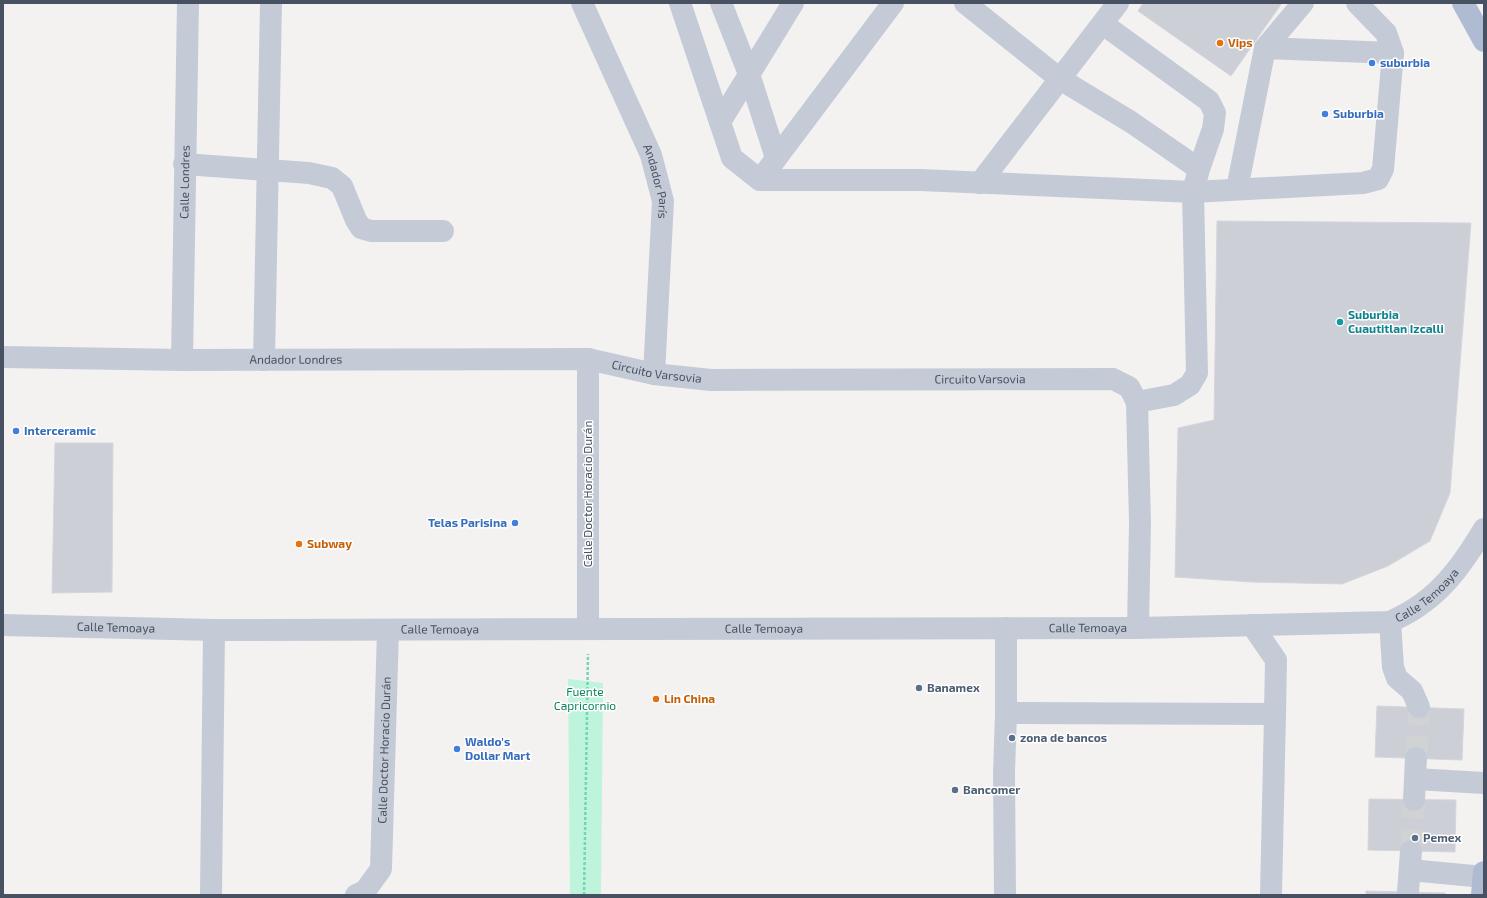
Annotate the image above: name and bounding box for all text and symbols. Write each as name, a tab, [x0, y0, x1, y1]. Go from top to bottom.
place label: Vips	[1228, 35, 1253, 49]
marker: Vips	[1215, 38, 1225, 48]
place label: suburbia	[1380, 55, 1430, 69]
marker: suburbia	[1367, 58, 1377, 68]
place label: Suburbia	[1333, 106, 1384, 120]
marker: Suburbia	[1320, 109, 1330, 119]
street label: Andador París	[641, 142, 671, 219]
street label: Calle Londres	[176, 145, 192, 219]
place label: Suburbia Cuautitlan Izcalli	[1348, 307, 1444, 335]
marker: Suburbia Cuautitlan Izcalli	[1335, 317, 1345, 327]
street label: Andador Londres	[249, 352, 342, 366]
street label: Circuito Varsovia	[610, 357, 702, 385]
street label: Circuito Varsovia	[934, 371, 1026, 385]
street label: Calle Doctor Horacio Durán	[580, 421, 594, 567]
place label: Interceramic	[24, 423, 96, 437]
marker: Interceramic	[11, 426, 21, 436]
place label: Telas Parisina	[428, 515, 507, 529]
marker: Telas Parisina	[510, 518, 520, 528]
place label: Subway	[307, 536, 352, 551]
marker: Subway	[294, 539, 304, 549]
street label: Calle Temoaya	[1392, 565, 1461, 624]
street label: Calle Temoaya	[77, 619, 155, 635]
street label: Calle Temoaya	[1049, 620, 1127, 634]
street label: Calle Temoaya	[401, 621, 479, 636]
street label: Calle Temoaya	[725, 621, 803, 635]
street label: Calle Doctor Horacio Durán	[374, 676, 393, 824]
place label: Banamex	[927, 680, 980, 694]
marker: Banamex	[914, 683, 924, 693]
park label: Fuente Capricornio	[554, 684, 616, 712]
place label: Lin China	[664, 691, 715, 705]
marker: Lin China	[651, 694, 661, 704]
place label: zona de bancos	[1020, 730, 1107, 744]
marker: zona de bancos	[1007, 733, 1017, 743]
place label: Waldo's Dollar Mart	[465, 734, 530, 762]
marker: Waldo's Dollar Mart	[452, 744, 462, 754]
place label: Bancomer	[963, 782, 1020, 796]
marker: Bancomer	[950, 785, 960, 795]
place label: Pemex	[1423, 830, 1461, 844]
marker: Pemex	[1410, 833, 1420, 843]

